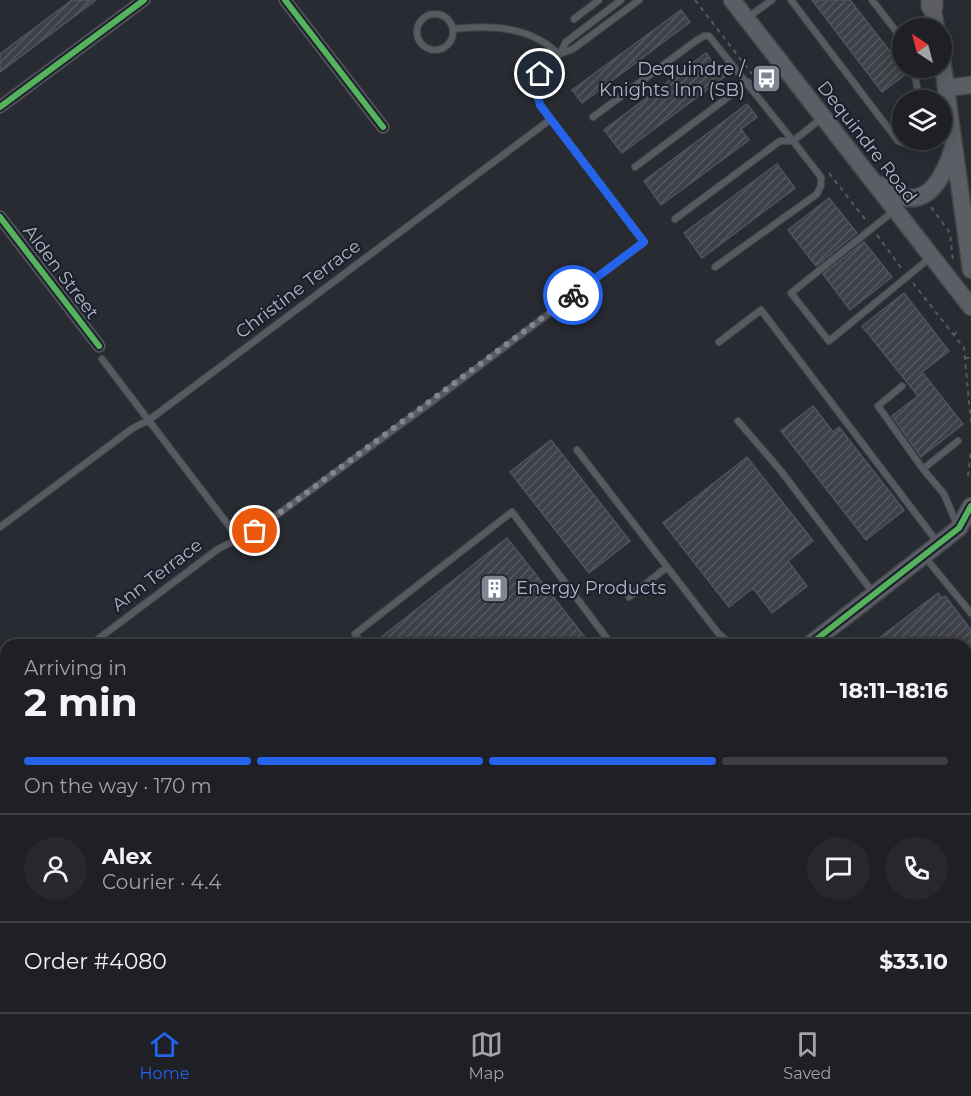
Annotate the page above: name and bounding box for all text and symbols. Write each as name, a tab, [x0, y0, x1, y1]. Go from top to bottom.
north arrow	[892, 18, 952, 78]
map controls	[892, 18, 952, 150]
pin	[514, 48, 565, 99]
icon: home	[523, 57, 556, 90]
place label: Dequindre / Knights Inn (SB)	[599, 58, 746, 101]
bus stop icon: Dequindre / Knights Inn (SB)	[750, 63, 782, 95]
street label: Dequindre Road	[812, 77, 922, 207]
button: layers	[892, 90, 952, 150]
street label: Alden Street	[18, 221, 104, 323]
street label: Christine Terrace	[231, 235, 365, 343]
courier	[543, 265, 603, 325]
icon: bike	[557, 279, 590, 312]
pin	[229, 505, 280, 556]
icon: bag	[238, 514, 271, 547]
street label: Ann Terrace	[108, 534, 207, 616]
building icon: Energy Products	[479, 572, 511, 604]
place label: Energy Products	[516, 577, 666, 599]
text: Arriving in	[24, 656, 127, 680]
text: 18:11–18:16	[840, 677, 948, 704]
text: 2 min	[24, 678, 138, 726]
text: On the way · 170 m	[24, 774, 212, 798]
button: person	[24, 837, 87, 900]
button: chat	[807, 837, 870, 900]
button: phone	[885, 837, 948, 900]
text: Alex	[102, 843, 152, 870]
text: Courier · 4.4	[102, 870, 221, 894]
text: Order #4080	[24, 948, 167, 975]
text: $33.10	[879, 948, 948, 975]
tab: Home	[140, 1028, 189, 1083]
tab: Map	[469, 1028, 504, 1083]
tab: Saved	[783, 1028, 831, 1083]

